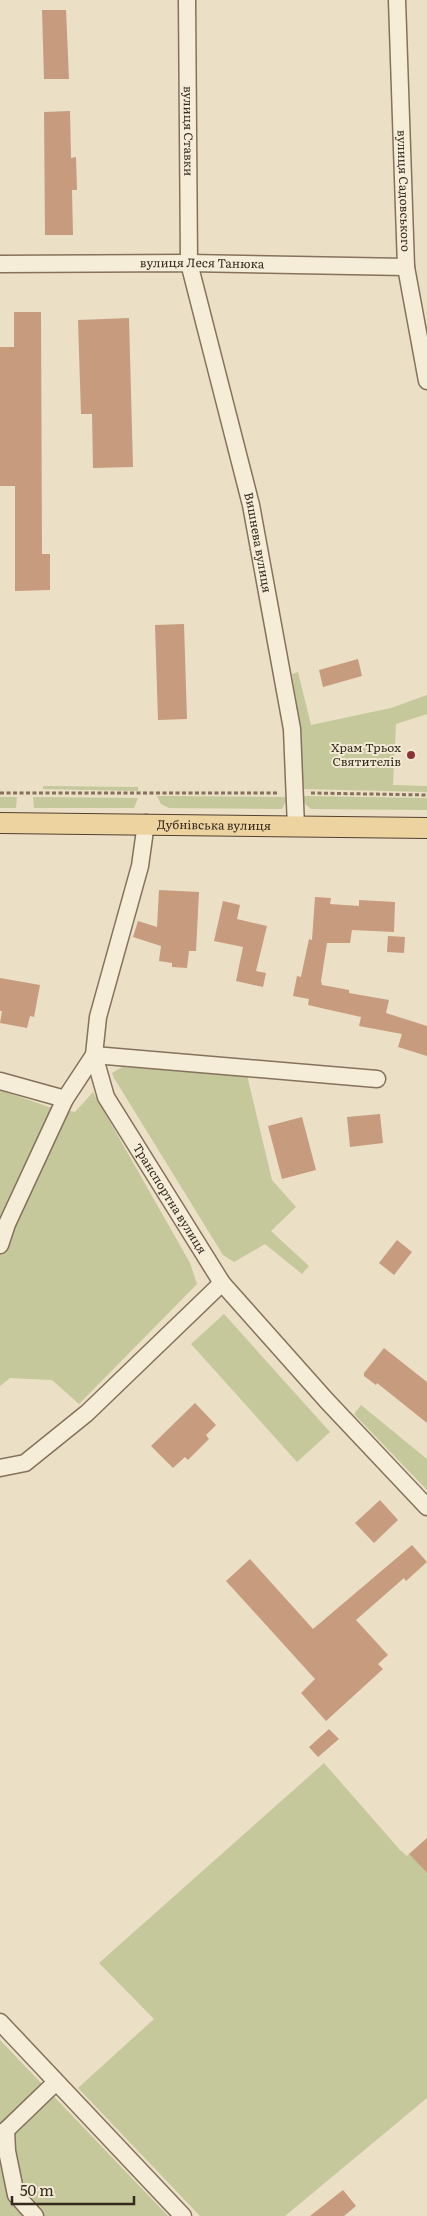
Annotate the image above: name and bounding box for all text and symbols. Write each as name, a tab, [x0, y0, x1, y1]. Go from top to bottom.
street label: вулиця Ставки	[180, 86, 198, 176]
street label: вулиця Садовського	[393, 130, 415, 252]
street label: вулиця Леся Танюка	[140, 253, 265, 272]
street label: Вишнева вулиця	[240, 490, 277, 594]
place label: Храм Трьох Святителів	[331, 738, 401, 770]
marker: Храм Трьох Святителів	[405, 749, 417, 761]
street label: Дубнівська вулиця	[157, 815, 271, 834]
street label: Транспортна вулиця	[129, 1140, 212, 1257]
scale bar	[12, 2174, 135, 2206]
text: 50 m	[20, 2178, 54, 2201]

